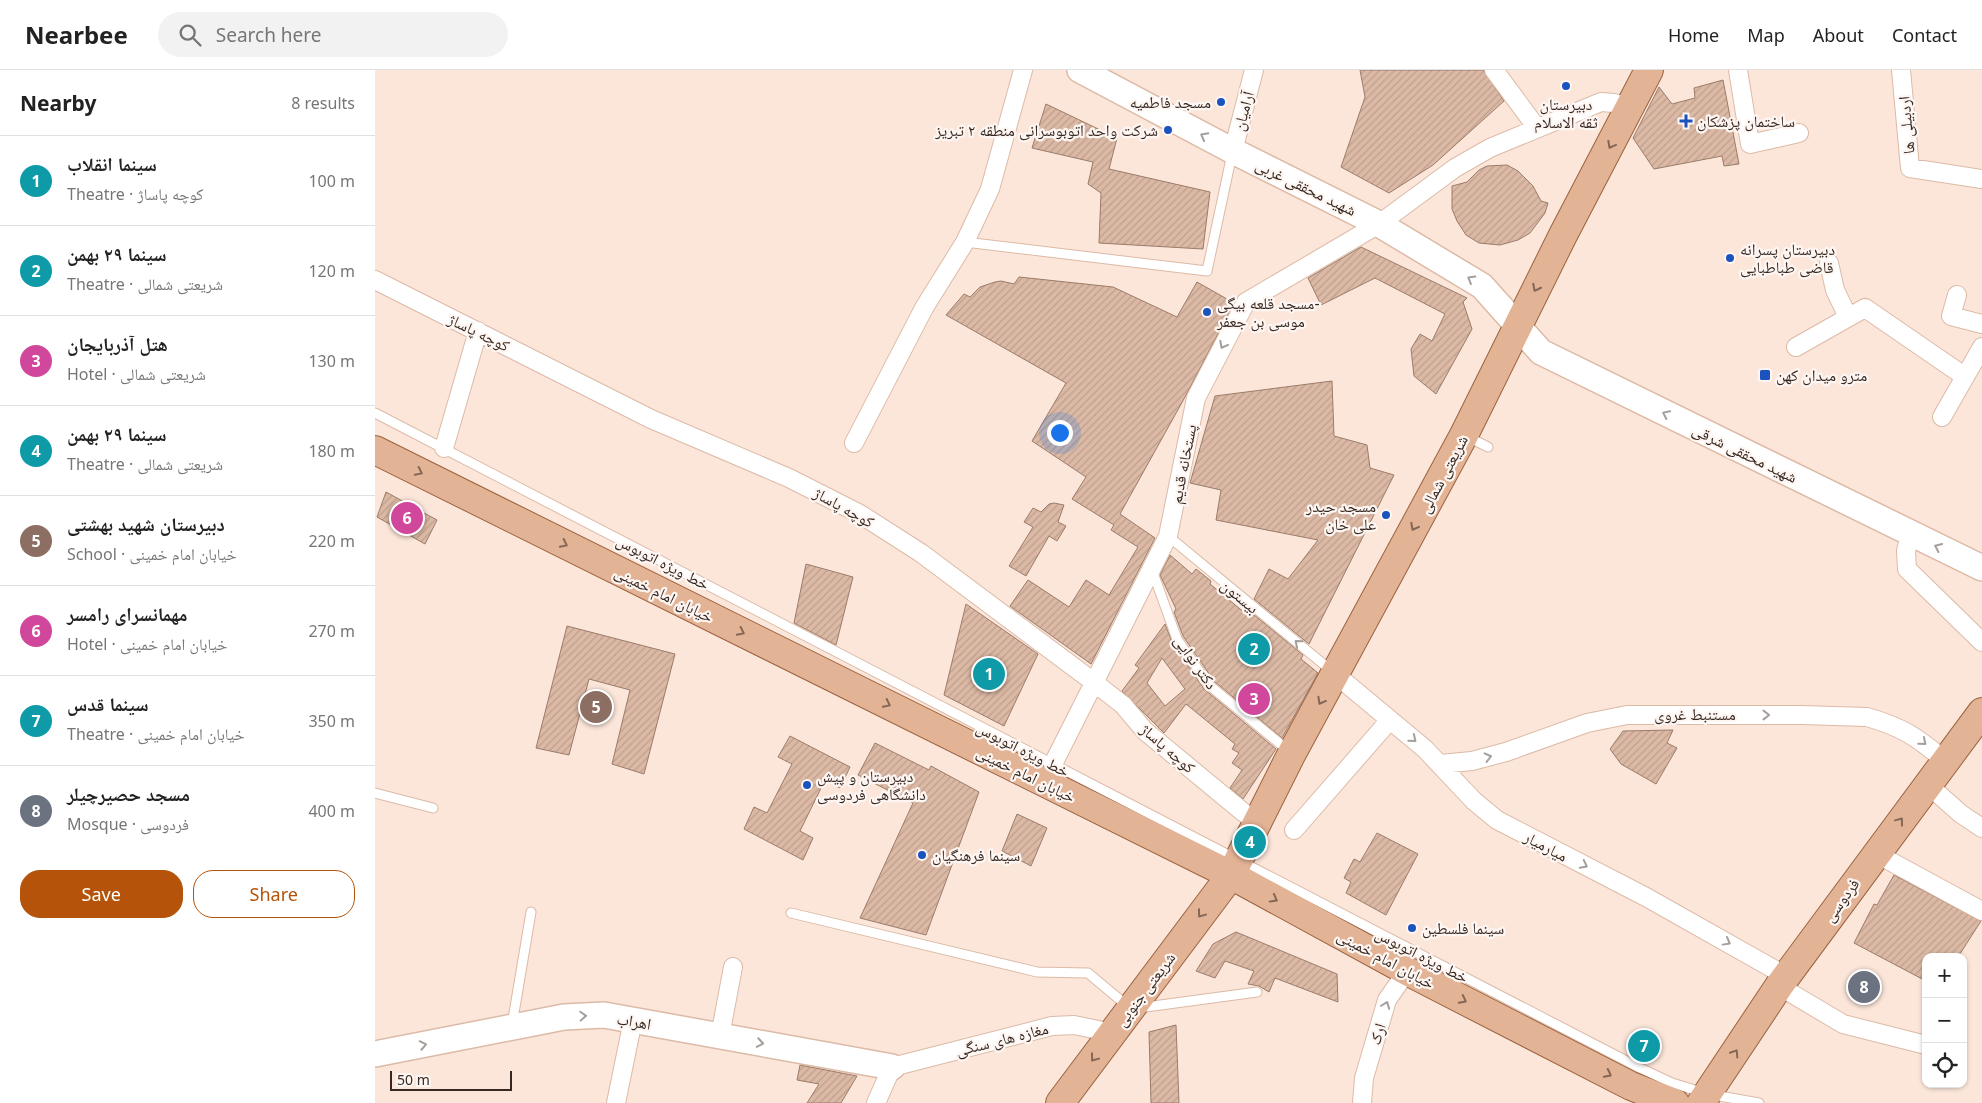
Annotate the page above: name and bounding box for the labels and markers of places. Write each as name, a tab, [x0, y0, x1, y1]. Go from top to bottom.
marker: دبیرستان ثقه الاسلام	[1560, 80, 1572, 92]
place label: مسجد فاطمیه	[1130, 91, 1211, 113]
place label: دبیرستان ثقه الاسلام	[1534, 93, 1598, 133]
marker: مسجد فاطمیه	[1215, 96, 1227, 108]
place label: ساختمان پزشکان	[1697, 110, 1795, 132]
marker: ساختمان پزشکان	[1679, 114, 1693, 128]
place label: شرکت واحد اتوبوسرانی منطقه ۲ تبریز	[934, 119, 1158, 141]
marker: شرکت واحد اتوبوسرانی منطقه ۲ تبریز	[1162, 124, 1174, 136]
place label: دبیرستان پسرانه قاضی طباطبایی	[1740, 238, 1835, 278]
marker: دبیرستان پسرانه قاضی طباطبایی	[1724, 252, 1736, 264]
place label: مسجد قلعه بیگی- موسی بن جعفر	[1216, 292, 1320, 332]
marker: مسجد قلعه بیگی- موسی بن جعفر	[1201, 306, 1213, 318]
place label: مترو میدان کهن	[1776, 364, 1867, 386]
marker: مترو میدان کهن	[1758, 368, 1772, 382]
place label: مسجد حیدر علی خان	[1305, 495, 1376, 535]
pin: 6	[391, 499, 423, 537]
marker: مسجد حیدر علی خان	[1380, 509, 1392, 521]
pin: 2	[1238, 630, 1270, 668]
pin: 1	[973, 655, 1005, 693]
pin: 3	[1238, 680, 1270, 718]
pin: 5	[580, 688, 612, 726]
place label: دبیرستان و پیش دانشگاهی فردوسی	[817, 765, 926, 805]
marker: دبیرستان و پیش دانشگاهی فردوسی	[801, 779, 813, 791]
pin: 4	[1234, 823, 1266, 861]
place label: سینما فرهنگیان	[932, 844, 1020, 866]
marker: سینما فرهنگیان	[916, 849, 928, 861]
place label: سینما فلسطین	[1422, 917, 1504, 939]
marker: سینما فلسطین	[1406, 922, 1418, 934]
pin: 8	[1848, 968, 1880, 1006]
pin: 7	[1628, 1027, 1660, 1065]

